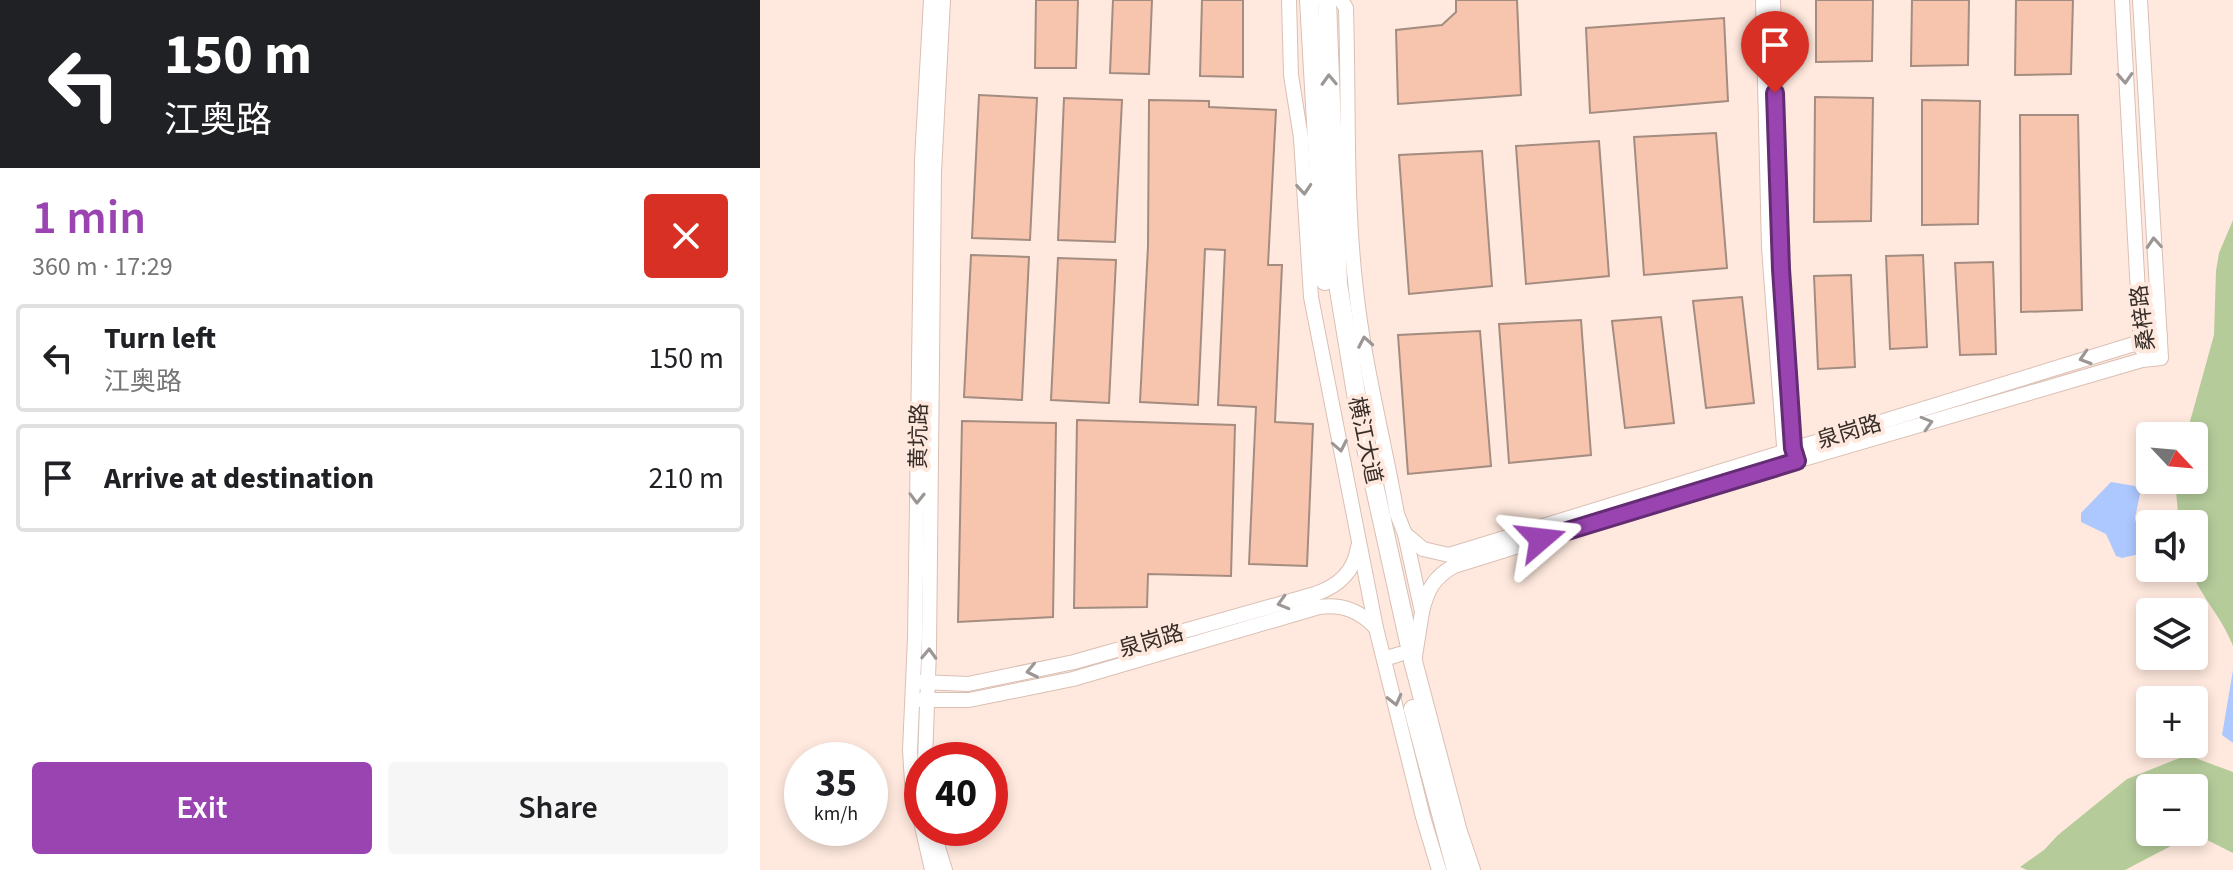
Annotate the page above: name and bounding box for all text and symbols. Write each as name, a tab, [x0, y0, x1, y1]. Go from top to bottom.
pin	[1741, 11, 1809, 93]
text: 150 m	[164, 16, 312, 95]
icon: arrive	[1753, 23, 1797, 67]
icon: left	[32, 32, 136, 136]
one-way arrow	[2116, 72, 2133, 85]
one-way arrow	[1321, 73, 1338, 86]
text: 江奥路	[164, 95, 272, 146]
one-way arrow	[1295, 183, 1312, 196]
text: 1 min	[32, 184, 146, 252]
button: close	[644, 194, 728, 278]
one-way arrow	[2146, 236, 2163, 249]
text: 360 m · 17:29	[32, 248, 173, 285]
street label: 桑梓路	[2123, 283, 2163, 353]
text: Turn left	[104, 317, 216, 360]
one-way arrow	[1357, 335, 1374, 349]
icon: left	[36, 336, 80, 380]
text: 150 m	[648, 337, 724, 380]
one-way arrow	[2078, 349, 2092, 365]
text: 江奥路	[104, 363, 182, 400]
street label: 横江大道	[1340, 394, 1390, 487]
street label: 黄坑路	[902, 403, 936, 469]
street label: 泉岗路	[1813, 407, 1886, 457]
one-way arrow	[1920, 416, 1934, 432]
north arrow	[2136, 422, 2208, 494]
map controls	[2136, 422, 2208, 846]
one-way arrow	[1330, 439, 1347, 453]
icon: arrive	[36, 456, 80, 500]
text: Arrive at destination	[104, 457, 374, 500]
text: 210 m	[648, 457, 724, 500]
one-way arrow	[908, 492, 926, 505]
position arrow	[1499, 497, 1583, 581]
button: sound	[2136, 510, 2208, 582]
one-way arrow	[1276, 594, 1290, 610]
button: layers	[2136, 598, 2208, 670]
street label: 泉岗路	[1115, 616, 1187, 665]
one-way arrow	[920, 647, 937, 660]
one-way arrow	[1026, 662, 1039, 679]
button: +	[2136, 686, 2208, 758]
one-way arrow	[1385, 693, 1402, 707]
speed limit sign: 40	[904, 742, 1008, 846]
text: 35	[815, 755, 857, 812]
button: Exit	[32, 762, 372, 854]
button: Share	[388, 762, 728, 854]
button: −	[2136, 774, 2208, 846]
text: km/h	[814, 800, 858, 828]

